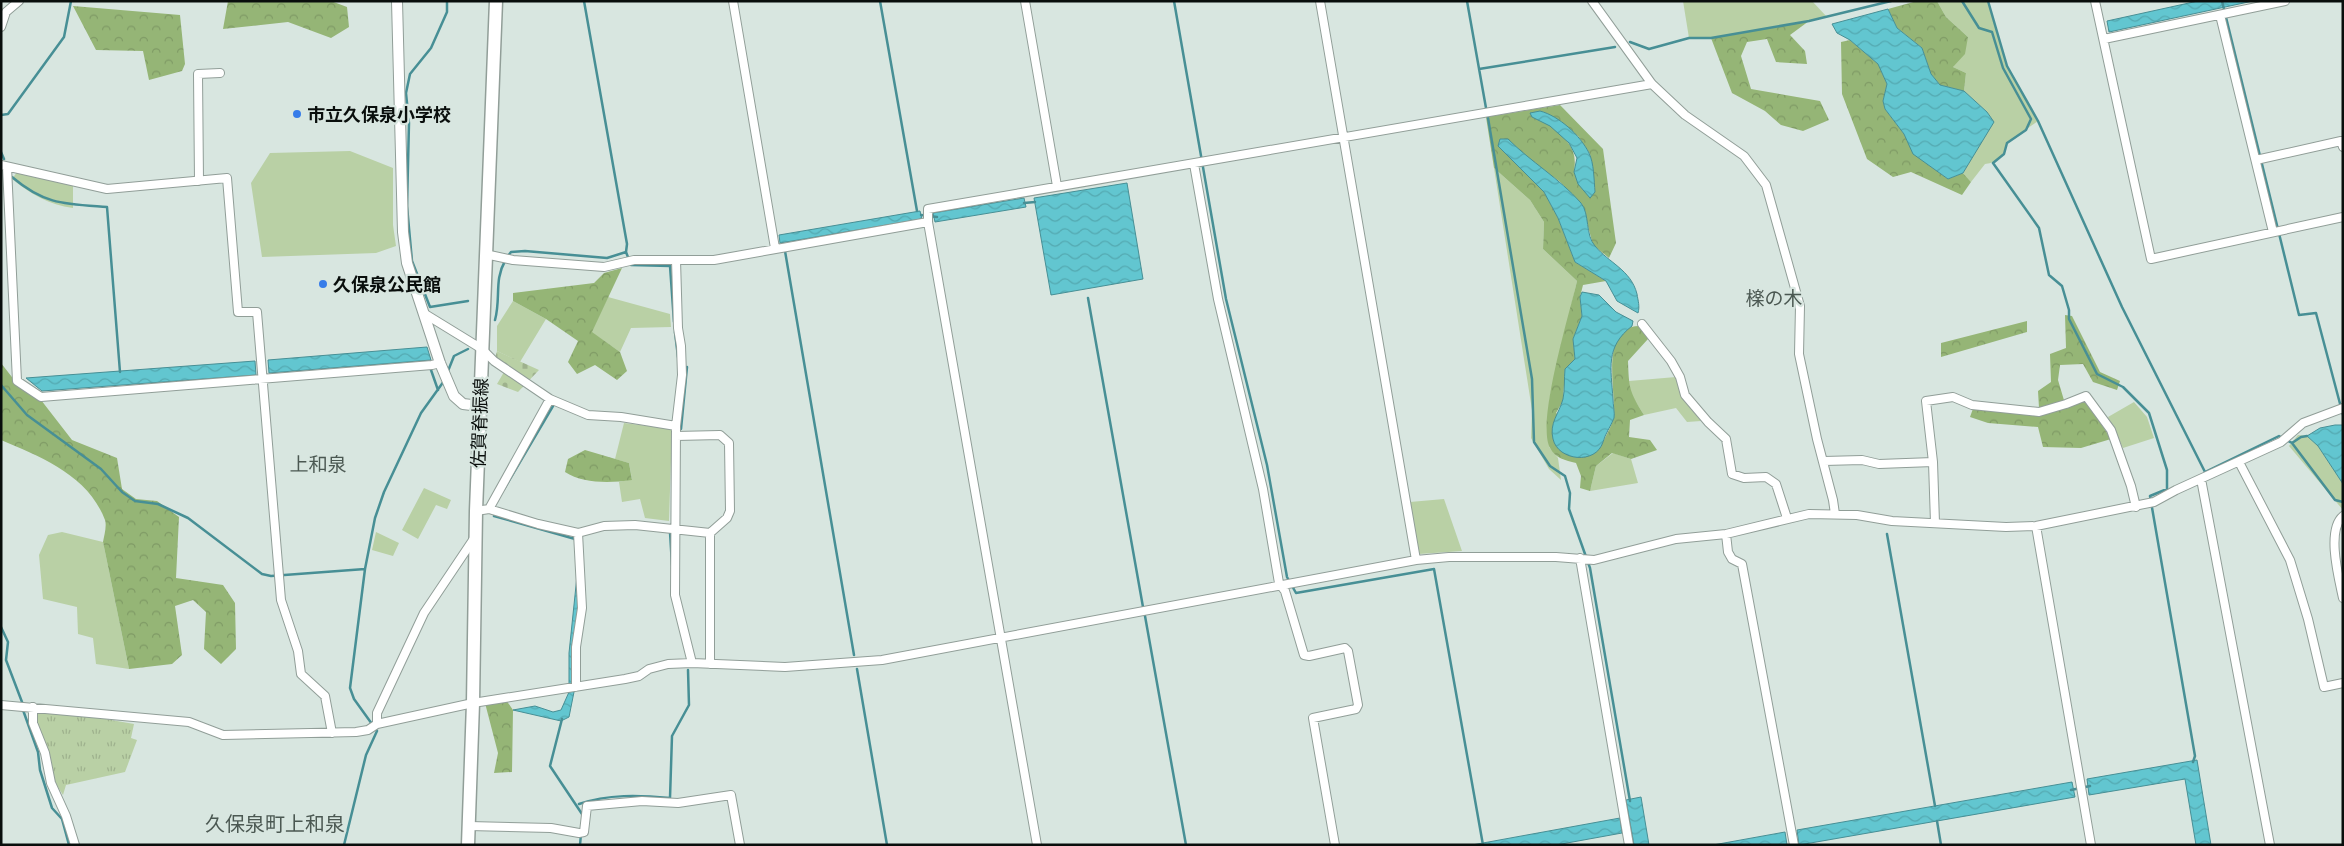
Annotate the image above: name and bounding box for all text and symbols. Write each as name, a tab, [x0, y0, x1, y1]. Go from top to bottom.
place label: 市立久保泉小学校	[307, 102, 451, 126]
marker: 市立久保泉小学校	[291, 108, 303, 120]
place label: 久保泉公民館	[333, 272, 441, 296]
marker: 久保泉公民館	[317, 278, 329, 290]
district label: 檪の木	[1745, 285, 1803, 311]
street label: 佐賀脊振線	[465, 378, 493, 468]
district label: 上和泉	[289, 451, 347, 477]
district label: 久保泉町上和泉	[205, 810, 345, 837]

